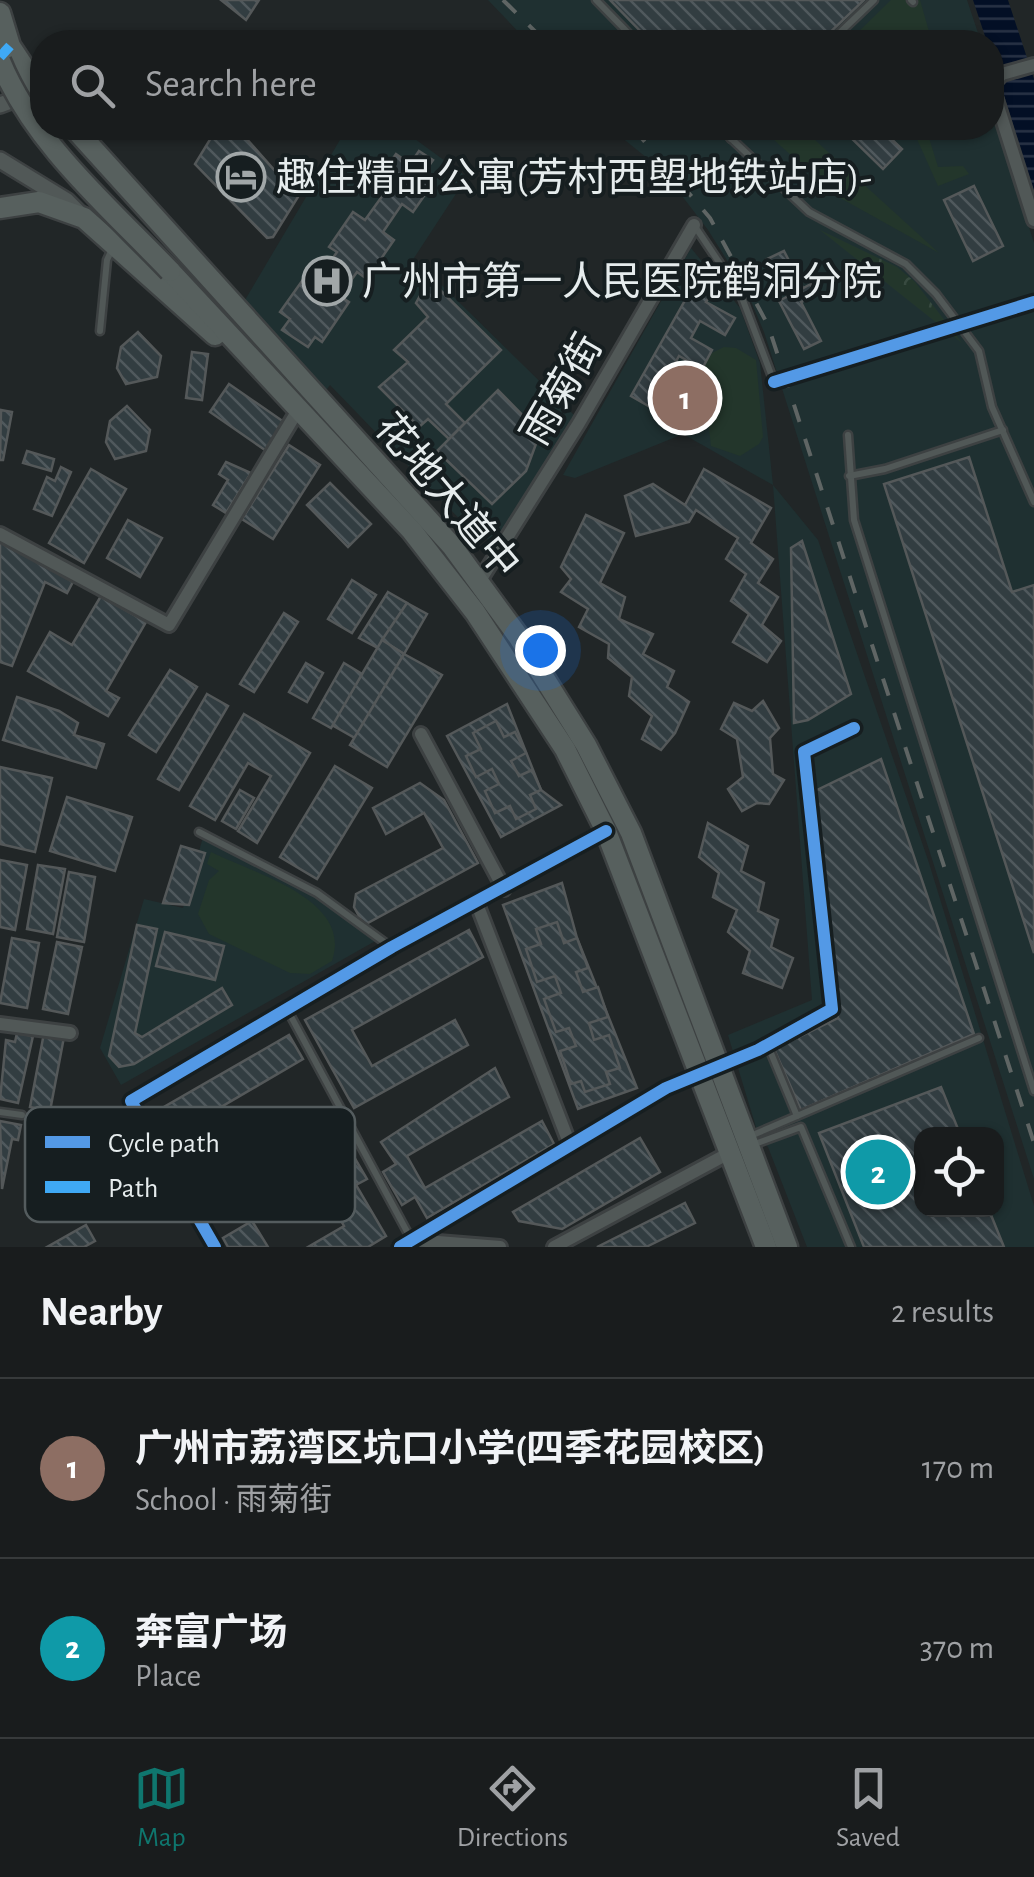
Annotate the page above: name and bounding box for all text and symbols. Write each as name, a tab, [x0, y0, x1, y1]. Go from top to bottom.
search box	[30, 30, 1004, 140]
icon: search	[65, 58, 120, 113]
text: Search here	[145, 66, 317, 104]
hotel icon: 趣住精品公寓(芳村西塱地铁站店)-	[215, 151, 267, 203]
place label: 趣住精品公寓(芳村西塱地铁站店)-	[276, 156, 872, 199]
hospital icon: 广州市第一人民医院鹤洞分院	[301, 255, 353, 307]
place label: 广州市第一人民医院鹤洞分院	[362, 261, 882, 303]
street label: 雨菊街	[514, 327, 610, 452]
pin: 1	[652, 360, 718, 436]
street label: 花地大道中	[367, 406, 528, 586]
your location	[515, 625, 566, 676]
legend	[25, 1107, 355, 1222]
map controls	[914, 1127, 1004, 1217]
button: locate	[914, 1127, 1004, 1217]
text: Cycle path	[108, 1130, 220, 1158]
pin: 2	[846, 1134, 910, 1210]
text: Path	[108, 1175, 158, 1203]
text: Nearby	[40, 1291, 163, 1333]
text: 2 results	[891, 1296, 994, 1328]
text: 广州市荔湾区坑口小学(四季花园校区)	[135, 1431, 766, 1469]
text: 1	[67, 1452, 78, 1484]
text: 170 m	[922, 1452, 994, 1484]
text: School · 雨菊街	[135, 1484, 332, 1516]
text: 奔富广场	[135, 1615, 287, 1653]
text: 2	[65, 1632, 80, 1664]
text: 370 m	[920, 1632, 994, 1664]
text: Place	[135, 1660, 201, 1692]
tab: Map	[134, 1761, 189, 1855]
tab: Directions	[457, 1761, 568, 1855]
tab: Saved	[836, 1761, 900, 1855]

